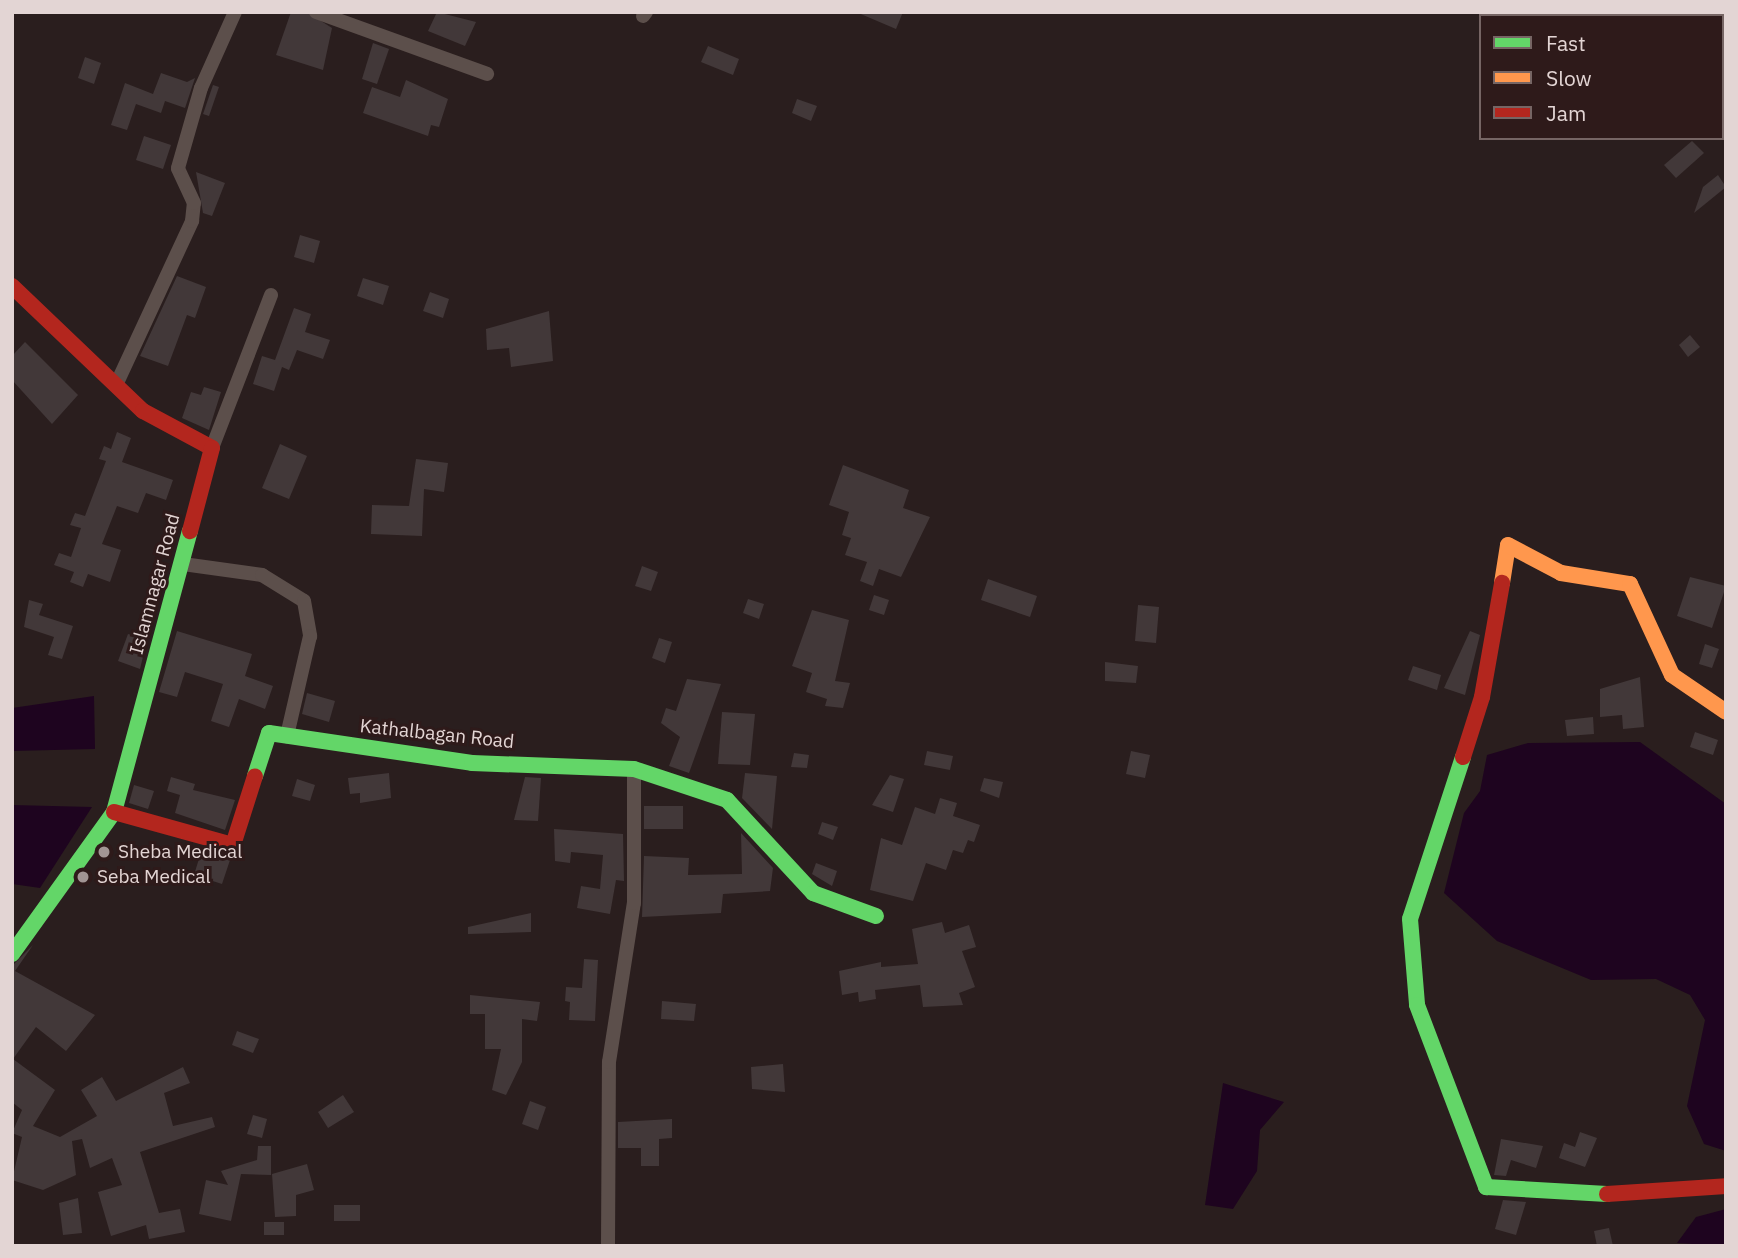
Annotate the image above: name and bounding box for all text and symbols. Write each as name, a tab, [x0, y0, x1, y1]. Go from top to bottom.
legend	[1479, 14, 1724, 140]
text: Fast	[1546, 29, 1586, 57]
text: Slow	[1546, 64, 1592, 92]
text: Jam	[1546, 99, 1586, 127]
street label: Islamnagar Road	[125, 511, 185, 657]
street label: Kathalbagan Road	[359, 715, 515, 753]
place label: Sheba Medical	[118, 841, 242, 863]
marker: Sheba Medical	[96, 844, 112, 860]
place label: Seba Medical	[97, 866, 211, 888]
marker: Seba Medical	[75, 869, 91, 885]

